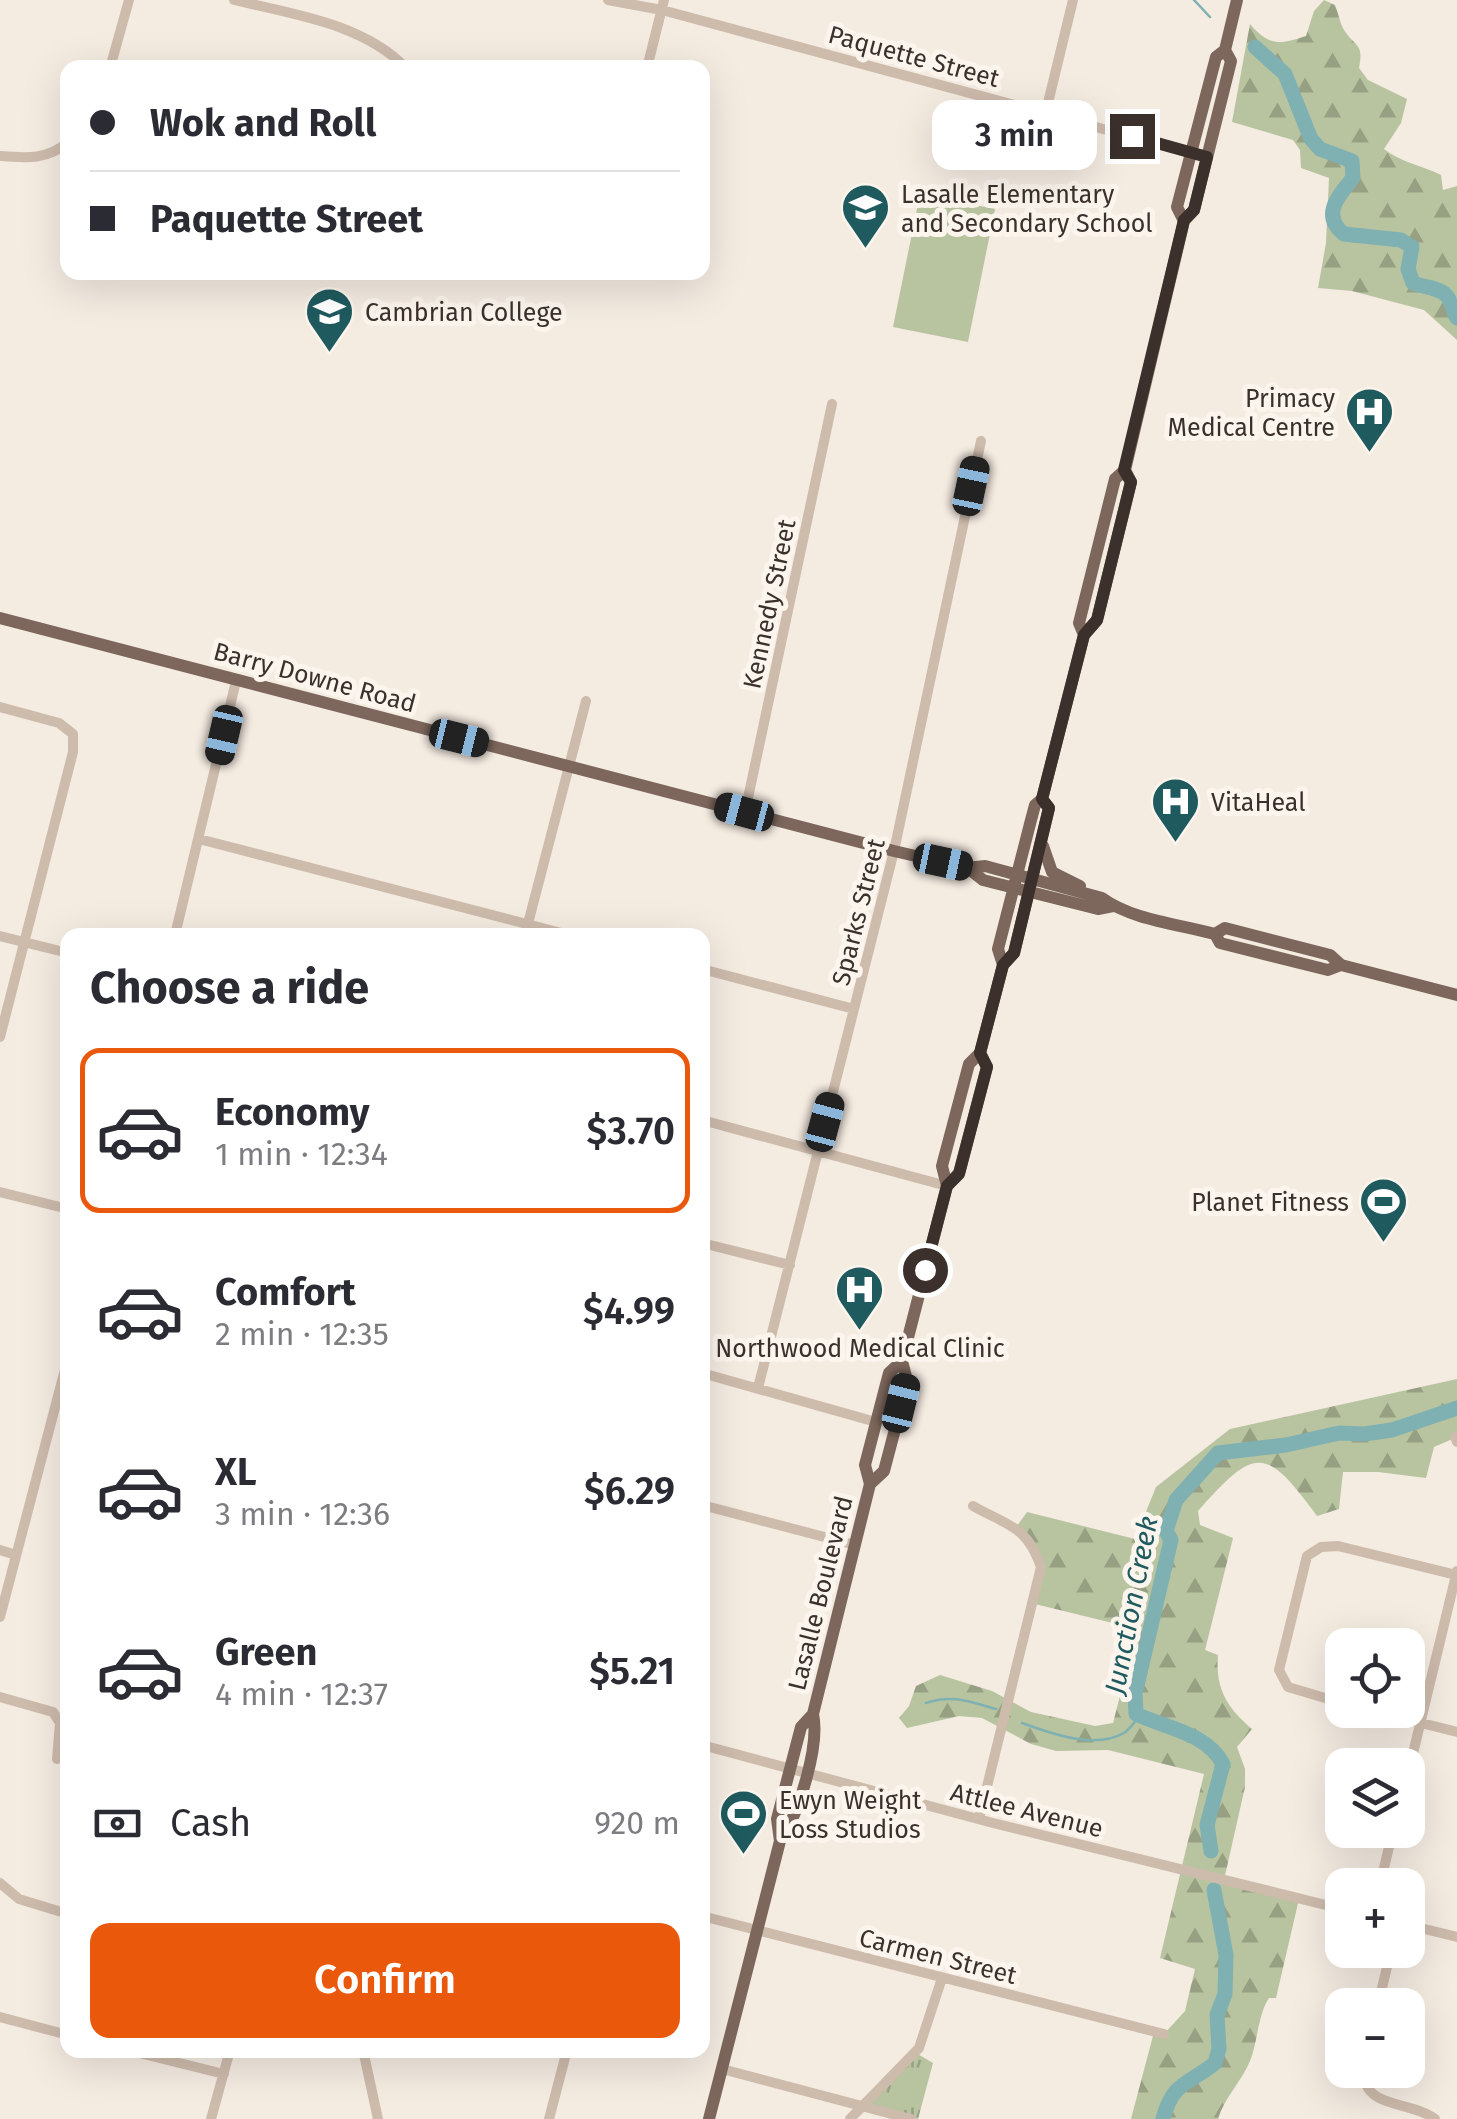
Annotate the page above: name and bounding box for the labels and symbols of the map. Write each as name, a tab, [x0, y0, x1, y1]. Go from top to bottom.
street label: Paquette Street	[825, 20, 1003, 94]
callout: 3 min	[932, 101, 1097, 171]
route end	[1110, 114, 1155, 159]
place label: Lasalle Elementary and Secondary School	[901, 180, 1153, 239]
school or university icon: Lasalle Elementary and Secondary School	[840, 182, 892, 250]
school or university icon: Cambrian College	[304, 286, 356, 354]
place label: Cambrian College	[365, 298, 563, 328]
place label: Primacy Medical Centre	[1168, 384, 1336, 443]
hospital icon: Primacy Medical Centre	[1344, 386, 1396, 454]
car	[950, 454, 992, 518]
street label: Kennedy Street	[737, 516, 803, 692]
street label: Barry Downe Road	[210, 637, 419, 719]
car	[203, 702, 245, 768]
car	[426, 716, 492, 760]
hospital icon: VitaHeal	[1150, 776, 1202, 844]
place label: VitaHeal	[1211, 788, 1305, 818]
car	[711, 790, 777, 834]
street label: Sparks Street	[826, 835, 892, 989]
car	[911, 841, 975, 883]
car	[803, 1089, 847, 1155]
sports icon: Planet Fitness	[1358, 1176, 1410, 1244]
place label: Planet Fitness	[1191, 1188, 1349, 1218]
route start	[903, 1248, 948, 1293]
hospital icon: Northwood Medical Clinic	[834, 1264, 886, 1332]
place label: Northwood Medical Clinic	[715, 1334, 1005, 1364]
car	[879, 1370, 923, 1436]
street label: Lasalle Boulevard	[782, 1493, 860, 1694]
water label: Junction Creek	[1098, 1513, 1165, 1699]
street label: Attlee Avenue	[947, 1778, 1106, 1844]
place label: Ewyn Weight Loss Studios	[779, 1786, 922, 1845]
sports icon: Ewyn Weight Loss Studios	[718, 1788, 770, 1856]
street label: Carmen Street	[856, 1923, 1021, 1991]

